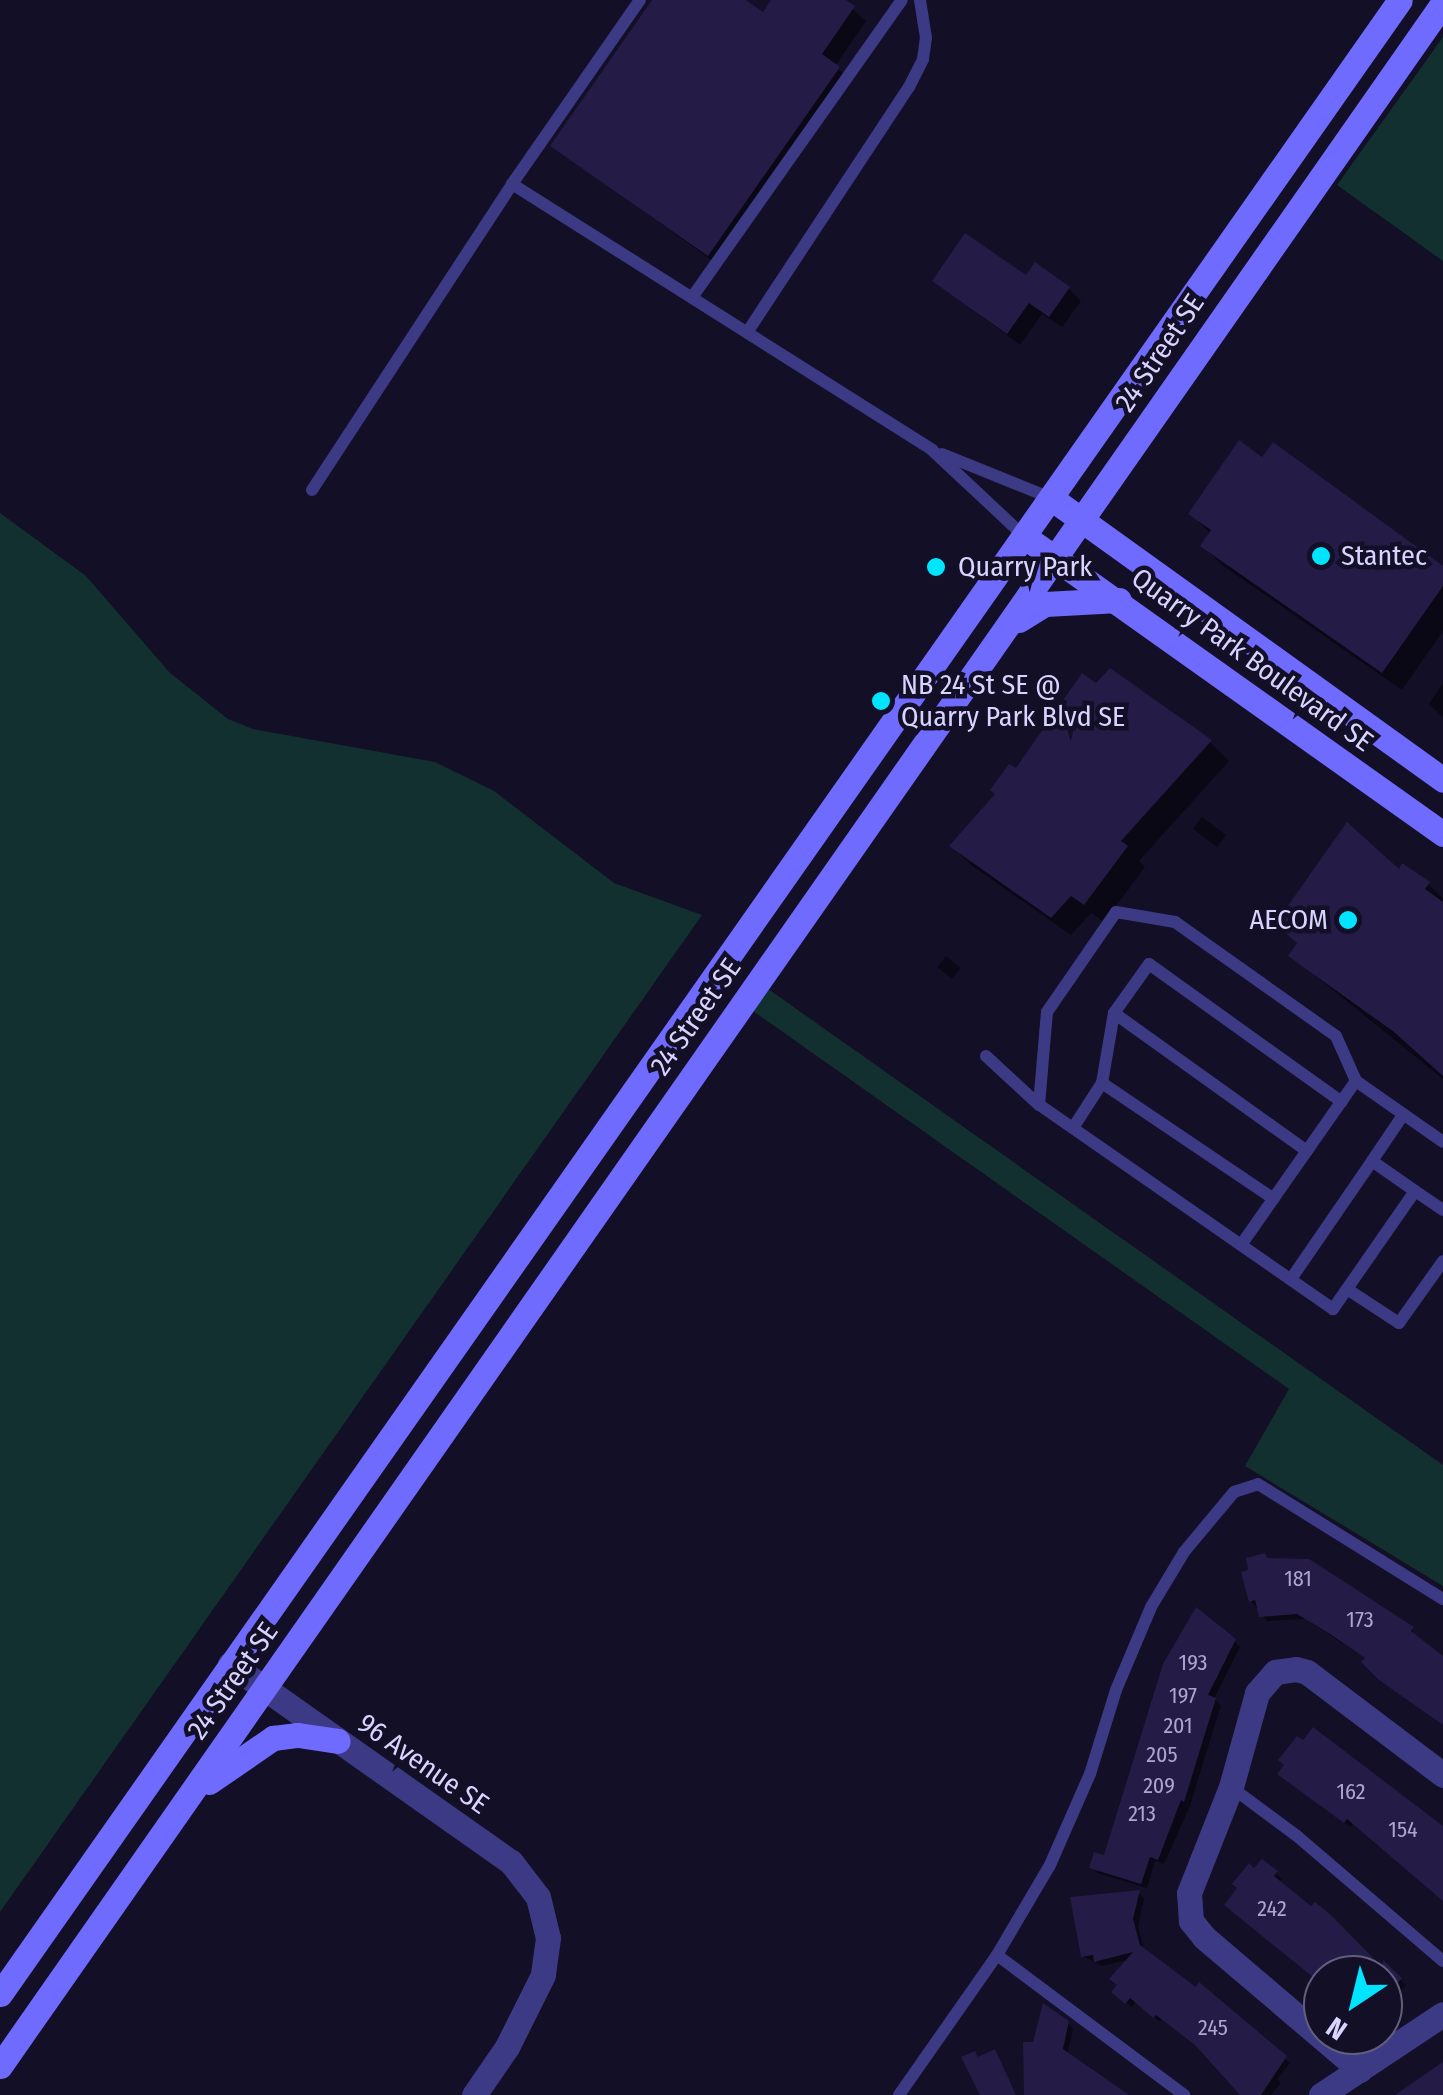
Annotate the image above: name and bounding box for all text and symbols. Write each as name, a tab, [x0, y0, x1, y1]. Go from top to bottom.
street label: 24 Street SE	[1109, 288, 1211, 418]
place label: Stantec	[1341, 539, 1427, 573]
marker: Stantec	[1310, 545, 1332, 567]
place label: Quarry Park	[958, 550, 1092, 584]
marker: Quarry Park	[923, 554, 949, 580]
street label: Quarry Park Boulevard SE	[1125, 561, 1379, 759]
place label: NB 24 St SE @ Quarry Park Blvd SE	[901, 668, 1125, 734]
marker: NB 24 St SE @ Quarry Park Blvd SE	[870, 690, 892, 712]
place label: AECOM	[1250, 903, 1328, 937]
marker: AECOM	[1337, 909, 1359, 931]
street label: 24 Street SE	[644, 952, 748, 1082]
house number: 181	[1284, 1566, 1312, 1592]
house number: 173	[1346, 1607, 1374, 1633]
street label: 24 Street SE	[181, 1616, 285, 1746]
house number: 193	[1179, 1650, 1207, 1676]
house number: 197	[1169, 1683, 1197, 1709]
street label: 96 Avenue SE	[351, 1707, 495, 1821]
house number: 201	[1163, 1713, 1193, 1739]
house number: 205	[1146, 1742, 1178, 1768]
house number: 209	[1143, 1773, 1175, 1799]
house number: 162	[1337, 1779, 1365, 1805]
house number: 213	[1128, 1801, 1156, 1827]
house number: 154	[1388, 1817, 1418, 1843]
house number: 242	[1257, 1896, 1287, 1922]
north arrow	[1303, 1955, 1403, 2055]
text: N	[1320, 2010, 1353, 2047]
house number: 245	[1198, 2015, 1228, 2041]

